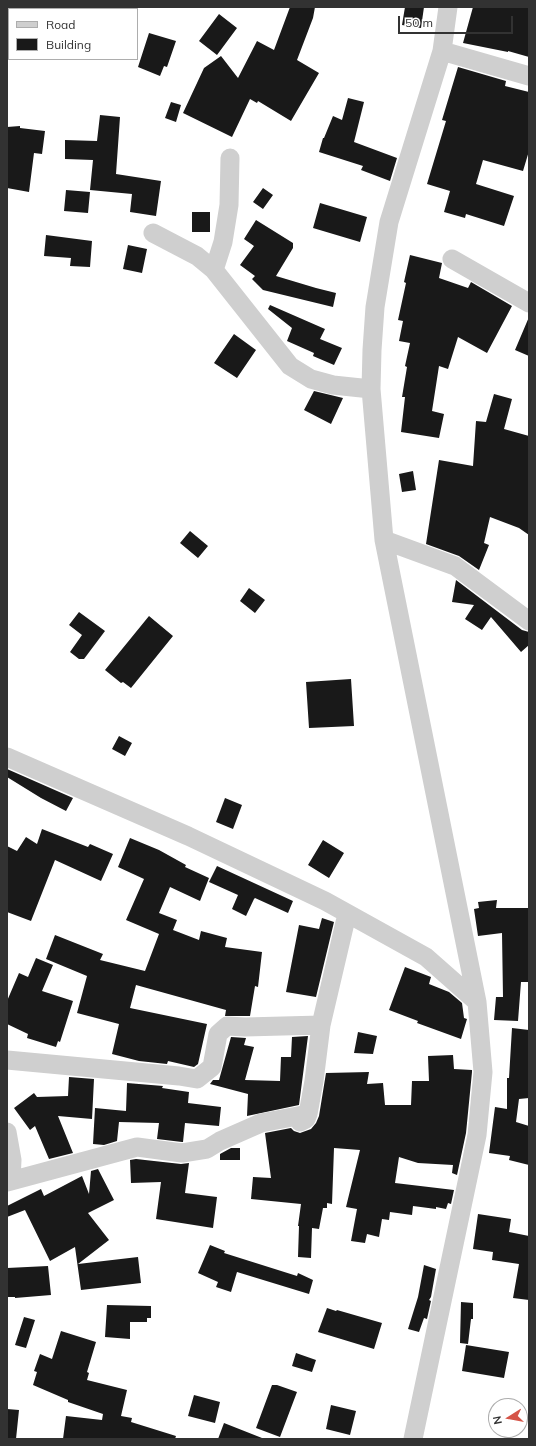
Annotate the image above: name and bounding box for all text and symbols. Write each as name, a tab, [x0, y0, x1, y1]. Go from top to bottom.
legend	[8, 8, 138, 60]
scale bar	[400, 8, 515, 34]
text: 50 m	[405, 15, 433, 30]
text: Road	[46, 17, 75, 32]
text: Building	[46, 37, 91, 52]
north arrow	[488, 1398, 528, 1438]
text: N	[490, 1415, 505, 1426]

